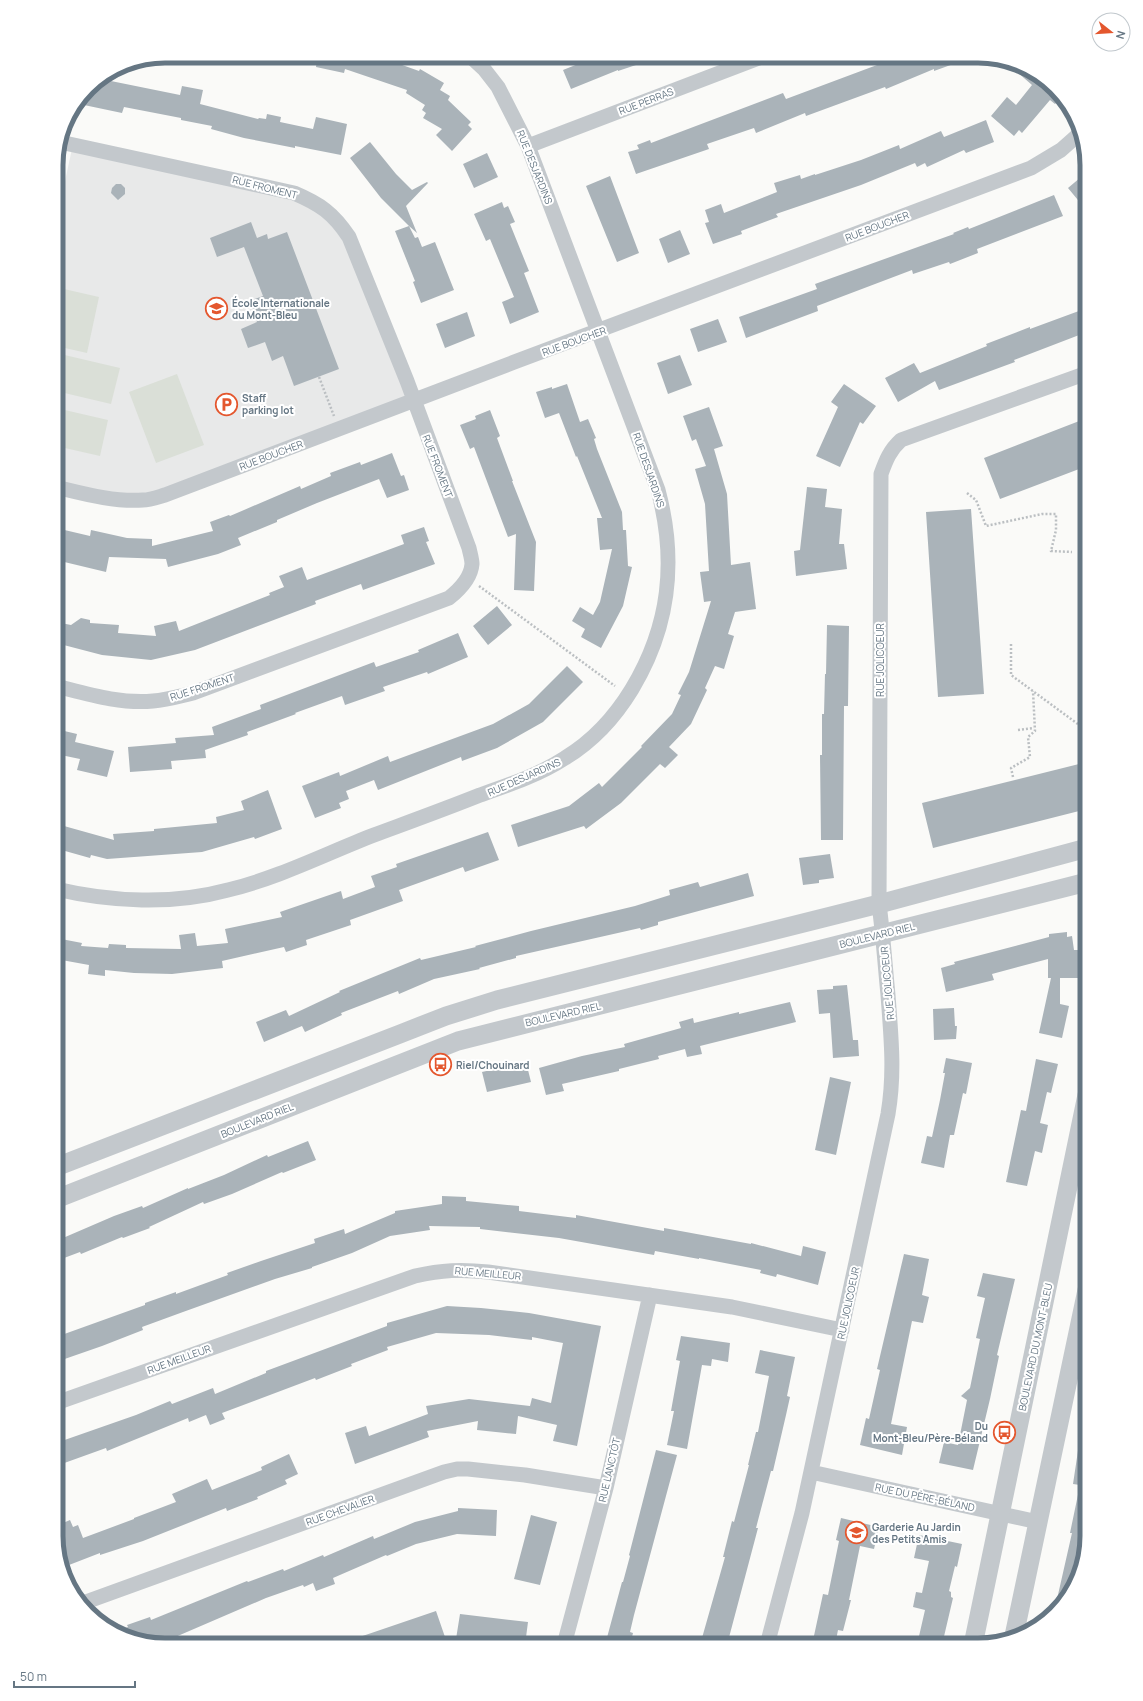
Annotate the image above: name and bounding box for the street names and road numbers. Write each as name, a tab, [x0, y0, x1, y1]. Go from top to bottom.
street label: RUE PERRAS	[617, 84, 675, 118]
street label: RUE DESJARDINS	[514, 128, 556, 206]
street label: RUE FROMENT	[231, 172, 299, 202]
street label: RUE BOUCHER	[843, 207, 911, 245]
street label: RUE BOUCHER	[540, 323, 608, 359]
street label: RUE DESJARDINS	[630, 431, 668, 509]
street label: RUE FROMENT	[420, 432, 456, 500]
street label: RUE BOUCHER	[237, 436, 305, 474]
street label: RUE JOLICOEUR	[873, 623, 887, 697]
street label: RUE FROMENT	[168, 670, 236, 704]
street label: RUE DESJARDINS	[485, 755, 563, 799]
street label: BOULEVARD RIEL	[838, 919, 916, 951]
street label: RUE JOLICOEUR	[877, 946, 897, 1020]
street label: BOULEVARD RIEL	[524, 998, 602, 1030]
street label: BOULEVARD RIEL	[219, 1099, 295, 1141]
street label: RUE MEILLEUR	[454, 1263, 522, 1283]
street label: RUE JOLICOEUR	[833, 1265, 863, 1341]
street label: BOULEVARD DU MONT-BLEU	[1015, 1282, 1055, 1412]
street label: RUE MEILLEUR	[145, 1341, 213, 1377]
street label: RUE LANCTÔT	[595, 1437, 623, 1503]
street label: RUE DU PÈRE-BÉLAND	[874, 1480, 976, 1514]
street label: RUE CHEVALIER	[304, 1491, 376, 1529]

